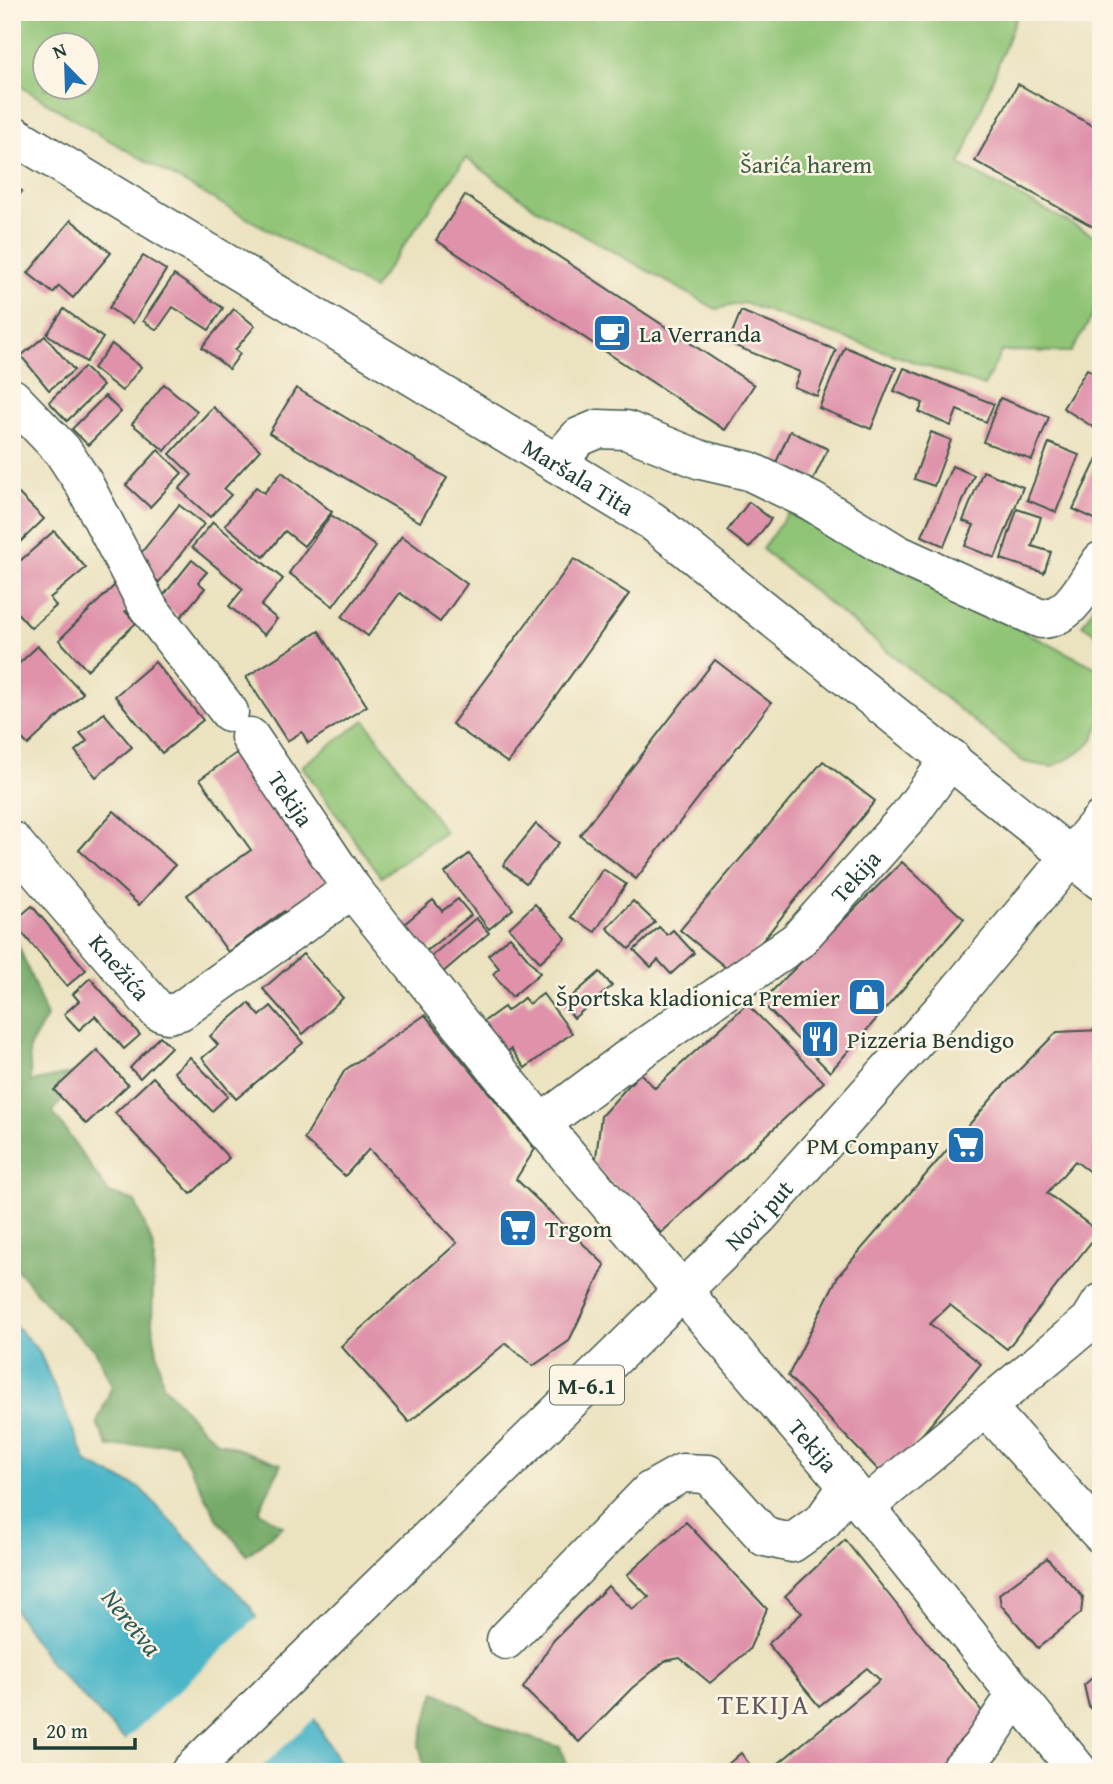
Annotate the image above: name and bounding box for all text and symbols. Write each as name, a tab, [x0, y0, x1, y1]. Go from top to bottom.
north arrow	[32, 32, 102, 102]
text: N	[48, 35, 71, 66]
park label: Šarića harem	[740, 147, 872, 182]
cafe icon: La Verranda	[591, 312, 633, 354]
place label: La Verranda	[639, 316, 762, 351]
street label: Maršala Tita	[516, 429, 642, 524]
street label: Tekija	[260, 764, 323, 834]
street label: Tekija	[822, 841, 889, 910]
street label: Knežića	[81, 926, 159, 1008]
shop icon: Športska kladionica Premier	[846, 976, 888, 1018]
place label: Športska kladionica Premier	[556, 980, 840, 1015]
restaurant icon: Pizzeria Bendigo	[799, 1018, 841, 1060]
place label: Pizzeria Bendigo	[847, 1022, 1014, 1057]
supermarket icon: PM Company	[945, 1124, 987, 1166]
place label: PM Company	[807, 1128, 939, 1163]
street label: Novi put	[716, 1172, 801, 1258]
supermarket icon: Trgom	[497, 1207, 539, 1249]
place label: Trgom	[545, 1211, 613, 1246]
road number: M-6.1	[550, 1366, 624, 1404]
street label: Tekija	[781, 1411, 847, 1480]
water label: Neretva	[92, 1579, 172, 1664]
district label: TEKIJA	[718, 1683, 810, 1724]
scale bar	[35, 1707, 135, 1751]
text: 20 m	[46, 1715, 88, 1746]

